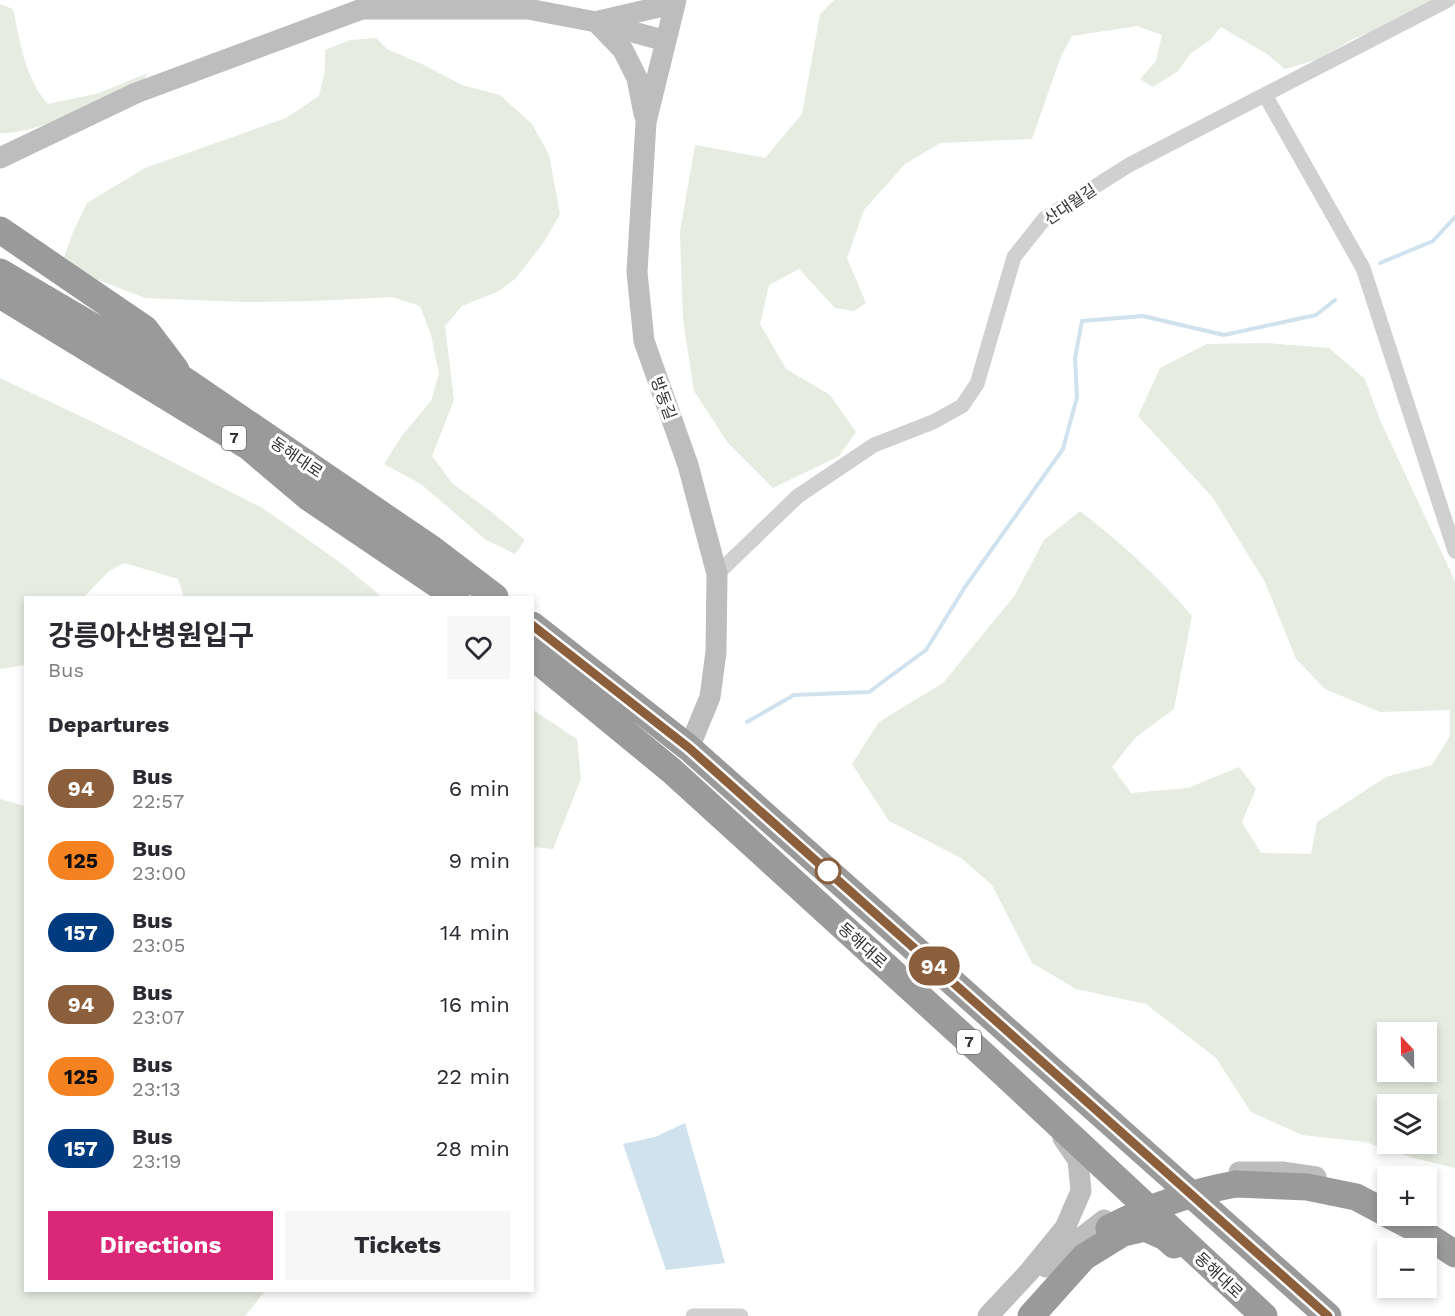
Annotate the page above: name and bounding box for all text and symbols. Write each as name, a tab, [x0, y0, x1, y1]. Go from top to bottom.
street label: 산대월길	[1041, 180, 1100, 229]
street label: 방동길	[647, 374, 680, 422]
road number: 7	[222, 426, 246, 450]
street label: 동해대로	[267, 433, 327, 482]
button: heart	[447, 616, 510, 679]
text: 강릉아산병원입구	[48, 619, 254, 652]
text: Bus	[48, 658, 84, 682]
text: Departures	[48, 712, 169, 737]
text: Bus	[132, 764, 172, 789]
text: 94	[68, 776, 94, 801]
text: 6 min	[449, 776, 510, 801]
text: 22:57	[132, 789, 184, 813]
text: Bus	[132, 836, 172, 861]
text: 125	[64, 848, 98, 873]
text: 9 min	[448, 848, 510, 873]
unlabelled marker	[815, 858, 841, 884]
text: 23:00	[132, 861, 186, 885]
text: Bus	[132, 908, 172, 933]
street label: 동해대로	[834, 919, 891, 972]
text: 157	[64, 920, 98, 945]
text: 14 min	[440, 920, 510, 945]
text: 23:05	[132, 933, 185, 957]
line badge: 94	[907, 946, 961, 986]
text: 94	[921, 954, 947, 979]
text: Bus	[132, 980, 172, 1005]
text: 94	[68, 992, 94, 1017]
text: 16 min	[440, 992, 510, 1017]
text: 23:07	[132, 1005, 185, 1029]
north arrow	[1377, 1022, 1437, 1082]
map controls	[1377, 1022, 1437, 1298]
road number: 7	[957, 1030, 981, 1054]
text: Bus	[132, 1052, 172, 1077]
text: 125	[64, 1064, 98, 1089]
text: 22 min	[436, 1064, 510, 1089]
text: 23:13	[132, 1077, 181, 1101]
button: layers	[1377, 1094, 1437, 1154]
text: Bus	[132, 1124, 172, 1149]
text: 157	[64, 1136, 98, 1161]
text: 28 min	[436, 1136, 510, 1161]
text: 23:19	[132, 1149, 181, 1173]
button: +	[1377, 1166, 1437, 1226]
button: Directions	[48, 1211, 273, 1280]
button: Tickets	[285, 1211, 510, 1280]
button: −	[1377, 1238, 1437, 1298]
street label: 동해대로	[1191, 1248, 1247, 1303]

